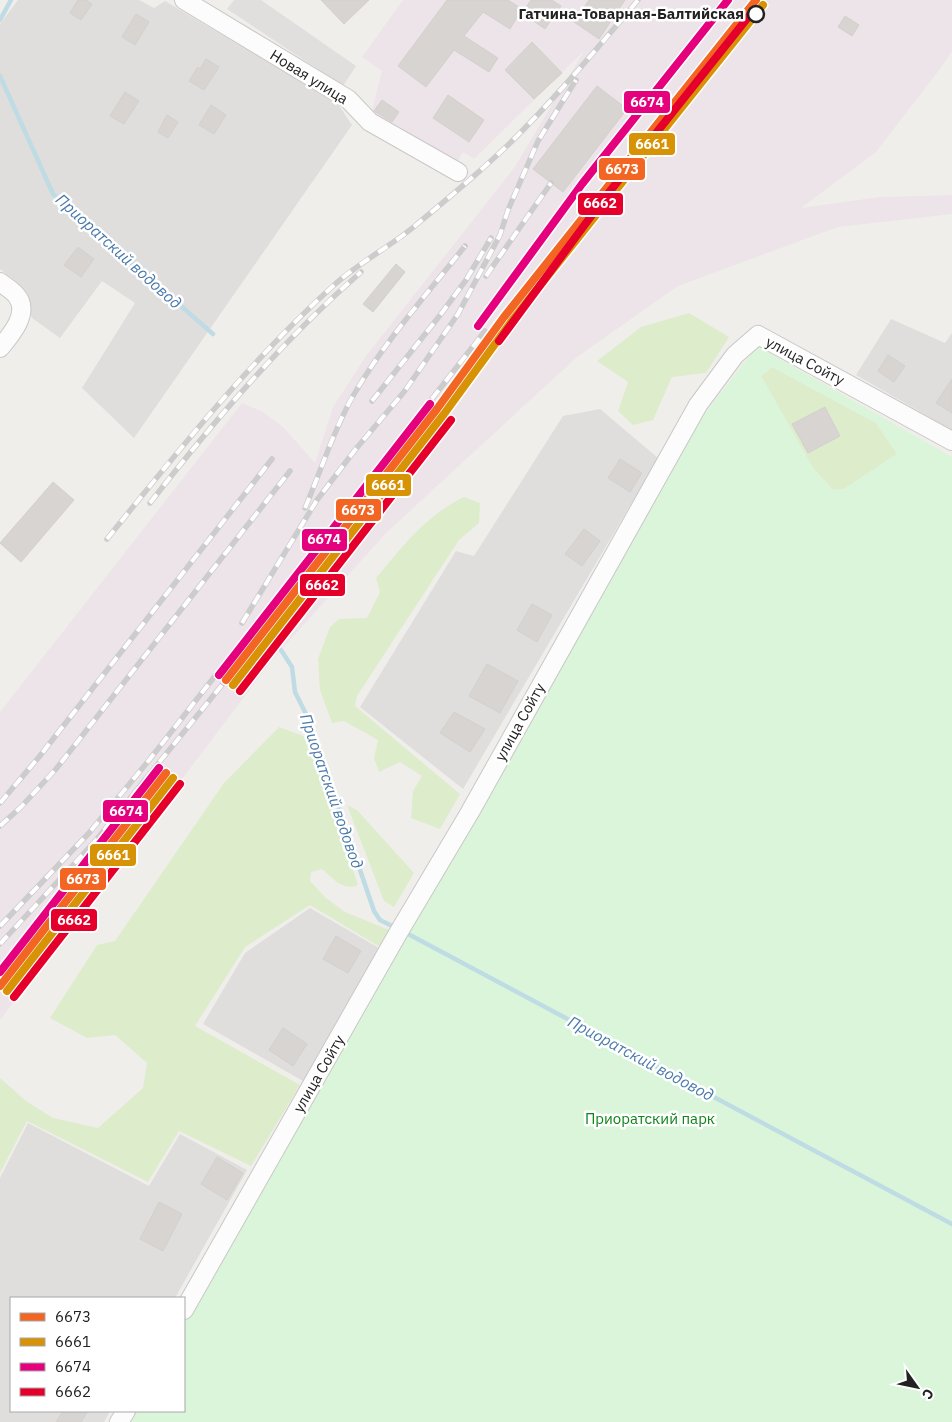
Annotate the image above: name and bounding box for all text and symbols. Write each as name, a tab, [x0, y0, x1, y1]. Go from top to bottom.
place label: Гатчина-Товарная-Балтийская	[519, 4, 744, 23]
marker: Гатчина-Товарная-Балтийская	[747, 5, 765, 23]
street label: Новая улица	[267, 45, 352, 108]
line badge: 6674	[623, 90, 671, 114]
text: 6674	[630, 93, 664, 111]
line badge: 6661	[628, 132, 676, 156]
text: 6661	[635, 135, 669, 153]
line badge: 6673	[598, 157, 646, 181]
text: 6673	[605, 160, 639, 178]
water label: Приоратский водовод	[52, 189, 186, 313]
line badge: 6662	[577, 192, 624, 216]
text: 6662	[583, 194, 617, 212]
street label: улица Сойту	[763, 332, 848, 389]
line badge: 6661	[365, 473, 412, 497]
text: 6661	[371, 476, 405, 494]
line badge: 6673	[335, 498, 382, 522]
text: 6673	[341, 501, 375, 519]
line badge: 6674	[301, 528, 348, 552]
text: 6674	[307, 530, 341, 548]
line badge: 6662	[299, 573, 346, 597]
text: 6662	[305, 576, 339, 594]
street label: улица Сойту	[490, 679, 549, 764]
water label: Приоратский водовод	[296, 711, 368, 871]
line badge: 6674	[102, 799, 149, 823]
text: 6674	[109, 802, 143, 820]
line badge: 6661	[89, 843, 137, 867]
text: 6661	[96, 846, 130, 864]
line badge: 6673	[59, 867, 107, 891]
text: 6673	[66, 870, 100, 888]
line badge: 6662	[50, 908, 98, 932]
text: 6662	[57, 911, 91, 929]
water label: Приоратский водовод	[565, 1011, 718, 1105]
street label: улица Сойту	[289, 1031, 349, 1116]
park label: Приоратский парк	[585, 1109, 715, 1128]
legend	[10, 1297, 185, 1412]
text: 6673	[55, 1307, 91, 1326]
text: 6661	[55, 1332, 91, 1351]
text: 6674	[55, 1357, 91, 1376]
north arrow	[892, 1362, 942, 1412]
text: 6662	[55, 1382, 91, 1401]
text: С	[918, 1385, 938, 1403]

